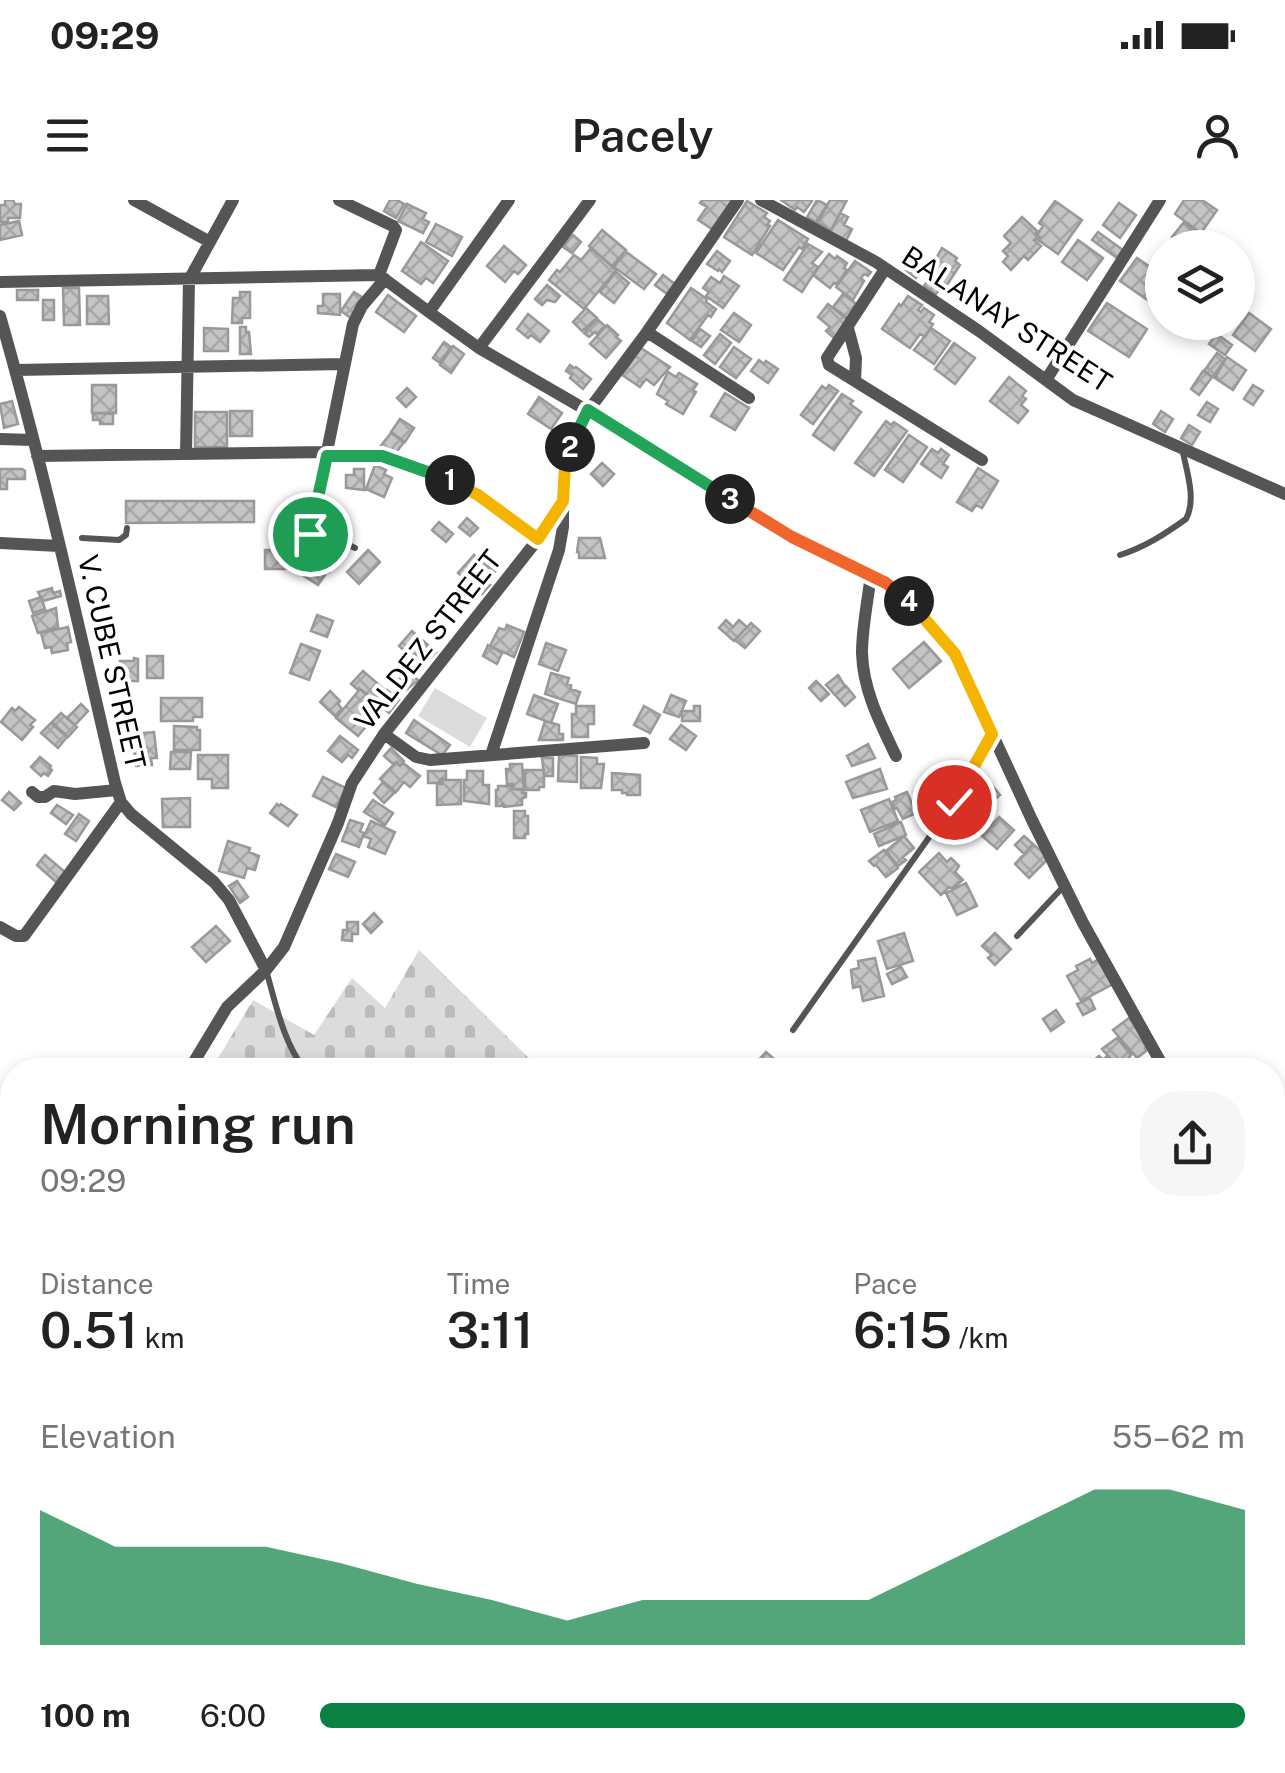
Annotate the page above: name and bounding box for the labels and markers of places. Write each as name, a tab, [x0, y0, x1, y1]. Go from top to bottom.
pin: 2	[545, 422, 595, 472]
pin: 1	[425, 455, 475, 505]
pin: 3	[705, 474, 755, 524]
pin	[268, 492, 353, 577]
pin: 4	[884, 576, 934, 626]
pin	[912, 760, 997, 845]

